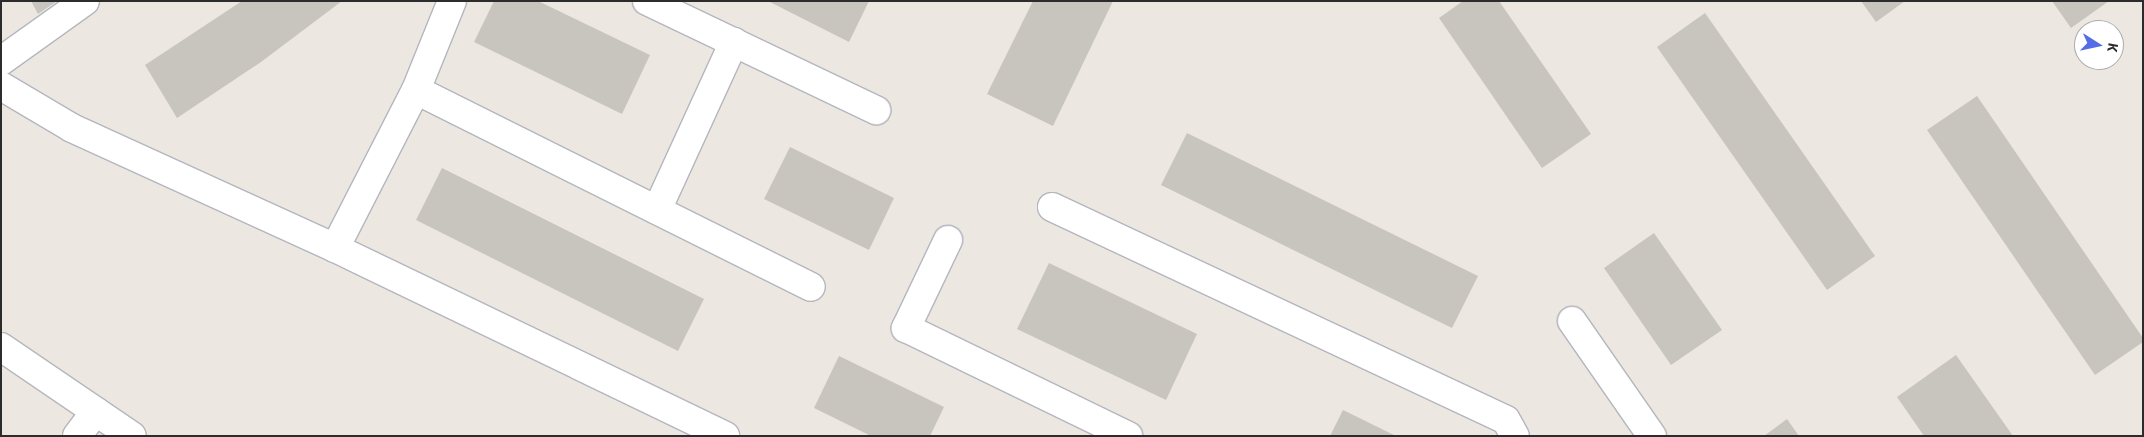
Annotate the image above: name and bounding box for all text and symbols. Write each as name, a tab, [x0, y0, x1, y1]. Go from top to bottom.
north arrow	[2074, 20, 2124, 70]
text: K	[2104, 42, 2122, 53]

